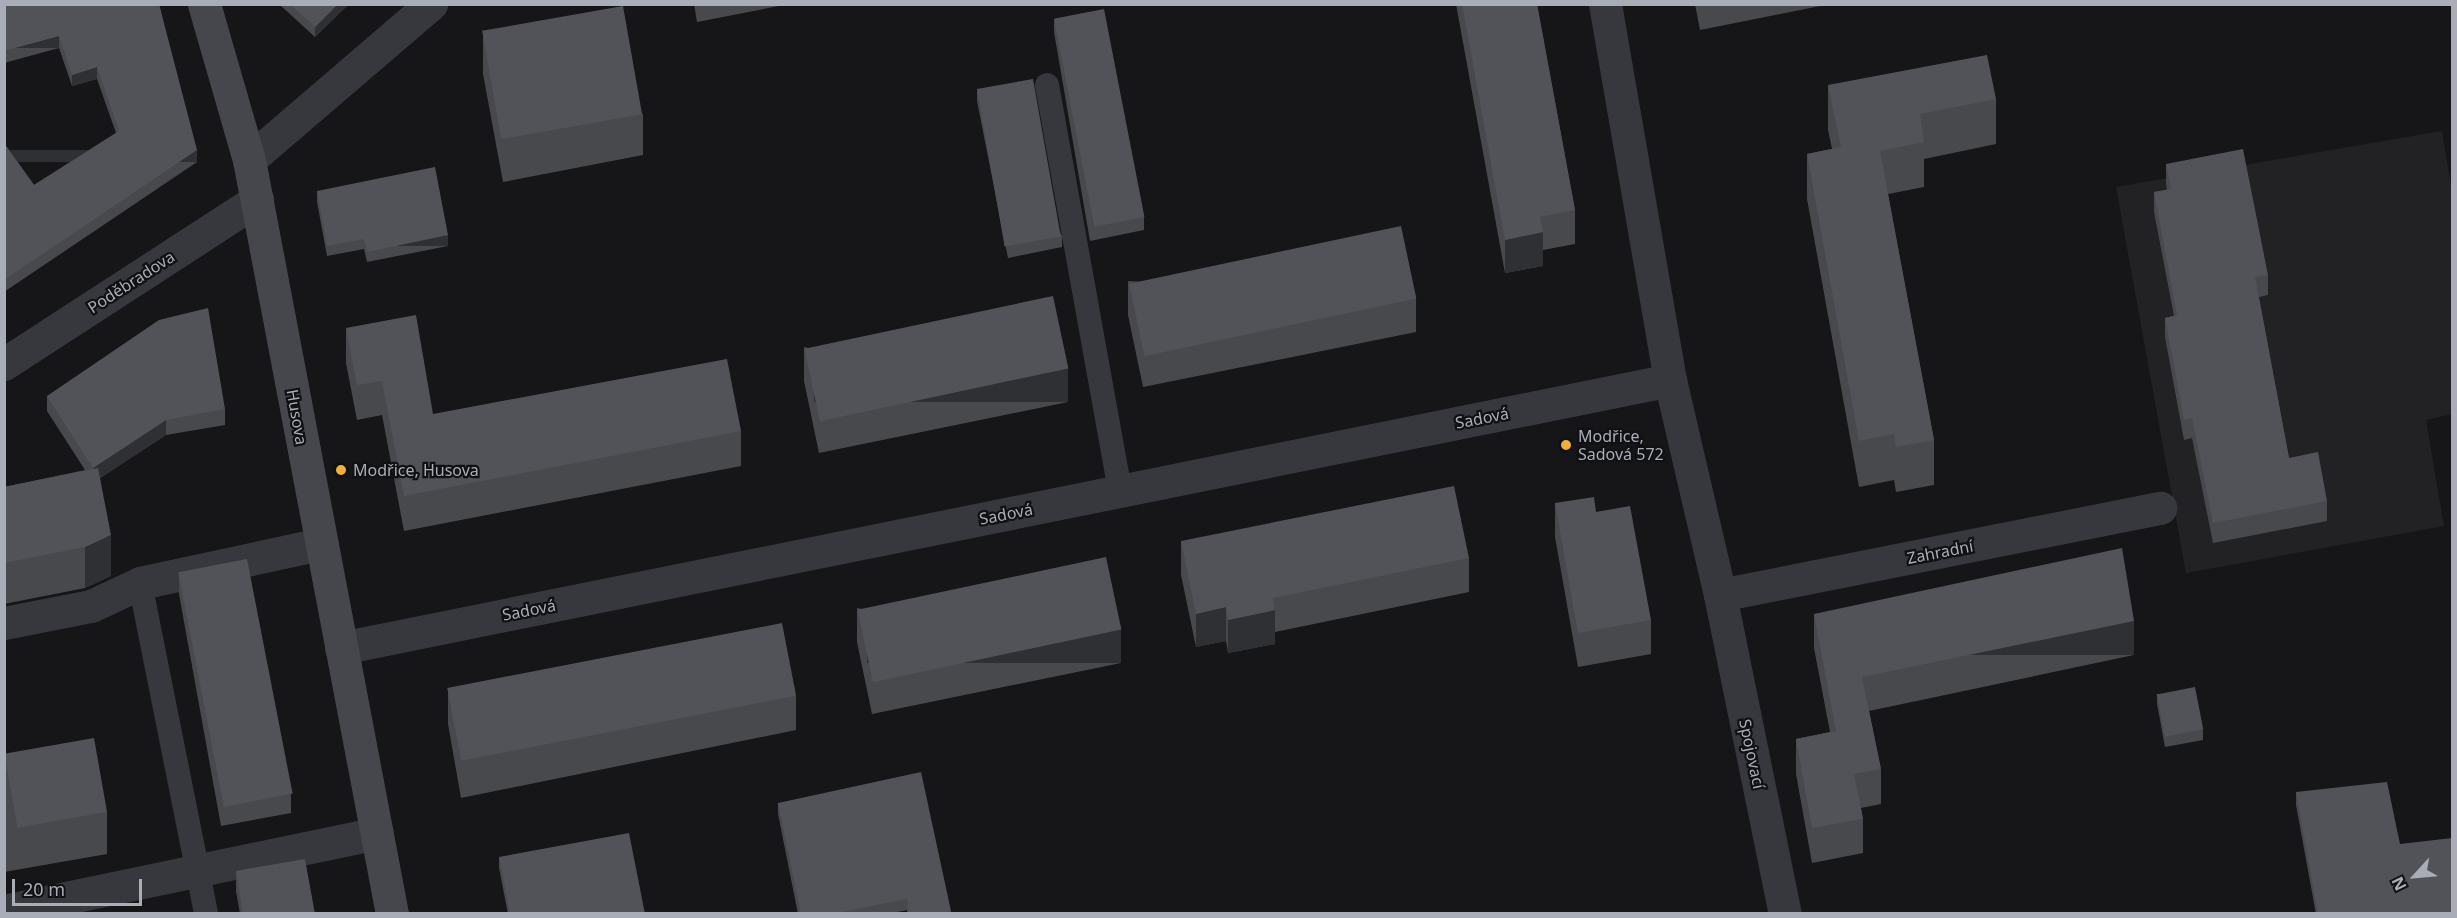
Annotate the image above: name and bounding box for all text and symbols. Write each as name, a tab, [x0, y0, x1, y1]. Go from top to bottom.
street label: Poděbradova	[84, 247, 178, 317]
street label: Husova	[283, 388, 311, 446]
street label: Sadová	[1454, 403, 1510, 433]
place label: Modřice, Sadová 572	[1578, 426, 1664, 464]
marker: Modřice, Sadová 572	[1559, 438, 1573, 452]
place label: Modřice, Husova	[353, 460, 479, 480]
marker: Modřice, Husova	[334, 463, 348, 477]
street label: Sadová	[978, 499, 1034, 529]
street label: Zahradní	[1905, 536, 1975, 568]
street label: Sadová	[501, 595, 557, 625]
street label: Spojovací	[1735, 717, 1769, 791]
north arrow	[2385, 846, 2445, 906]
scale bar	[15, 867, 146, 905]
text: N	[2386, 873, 2412, 895]
text: 20 m	[23, 877, 65, 901]

